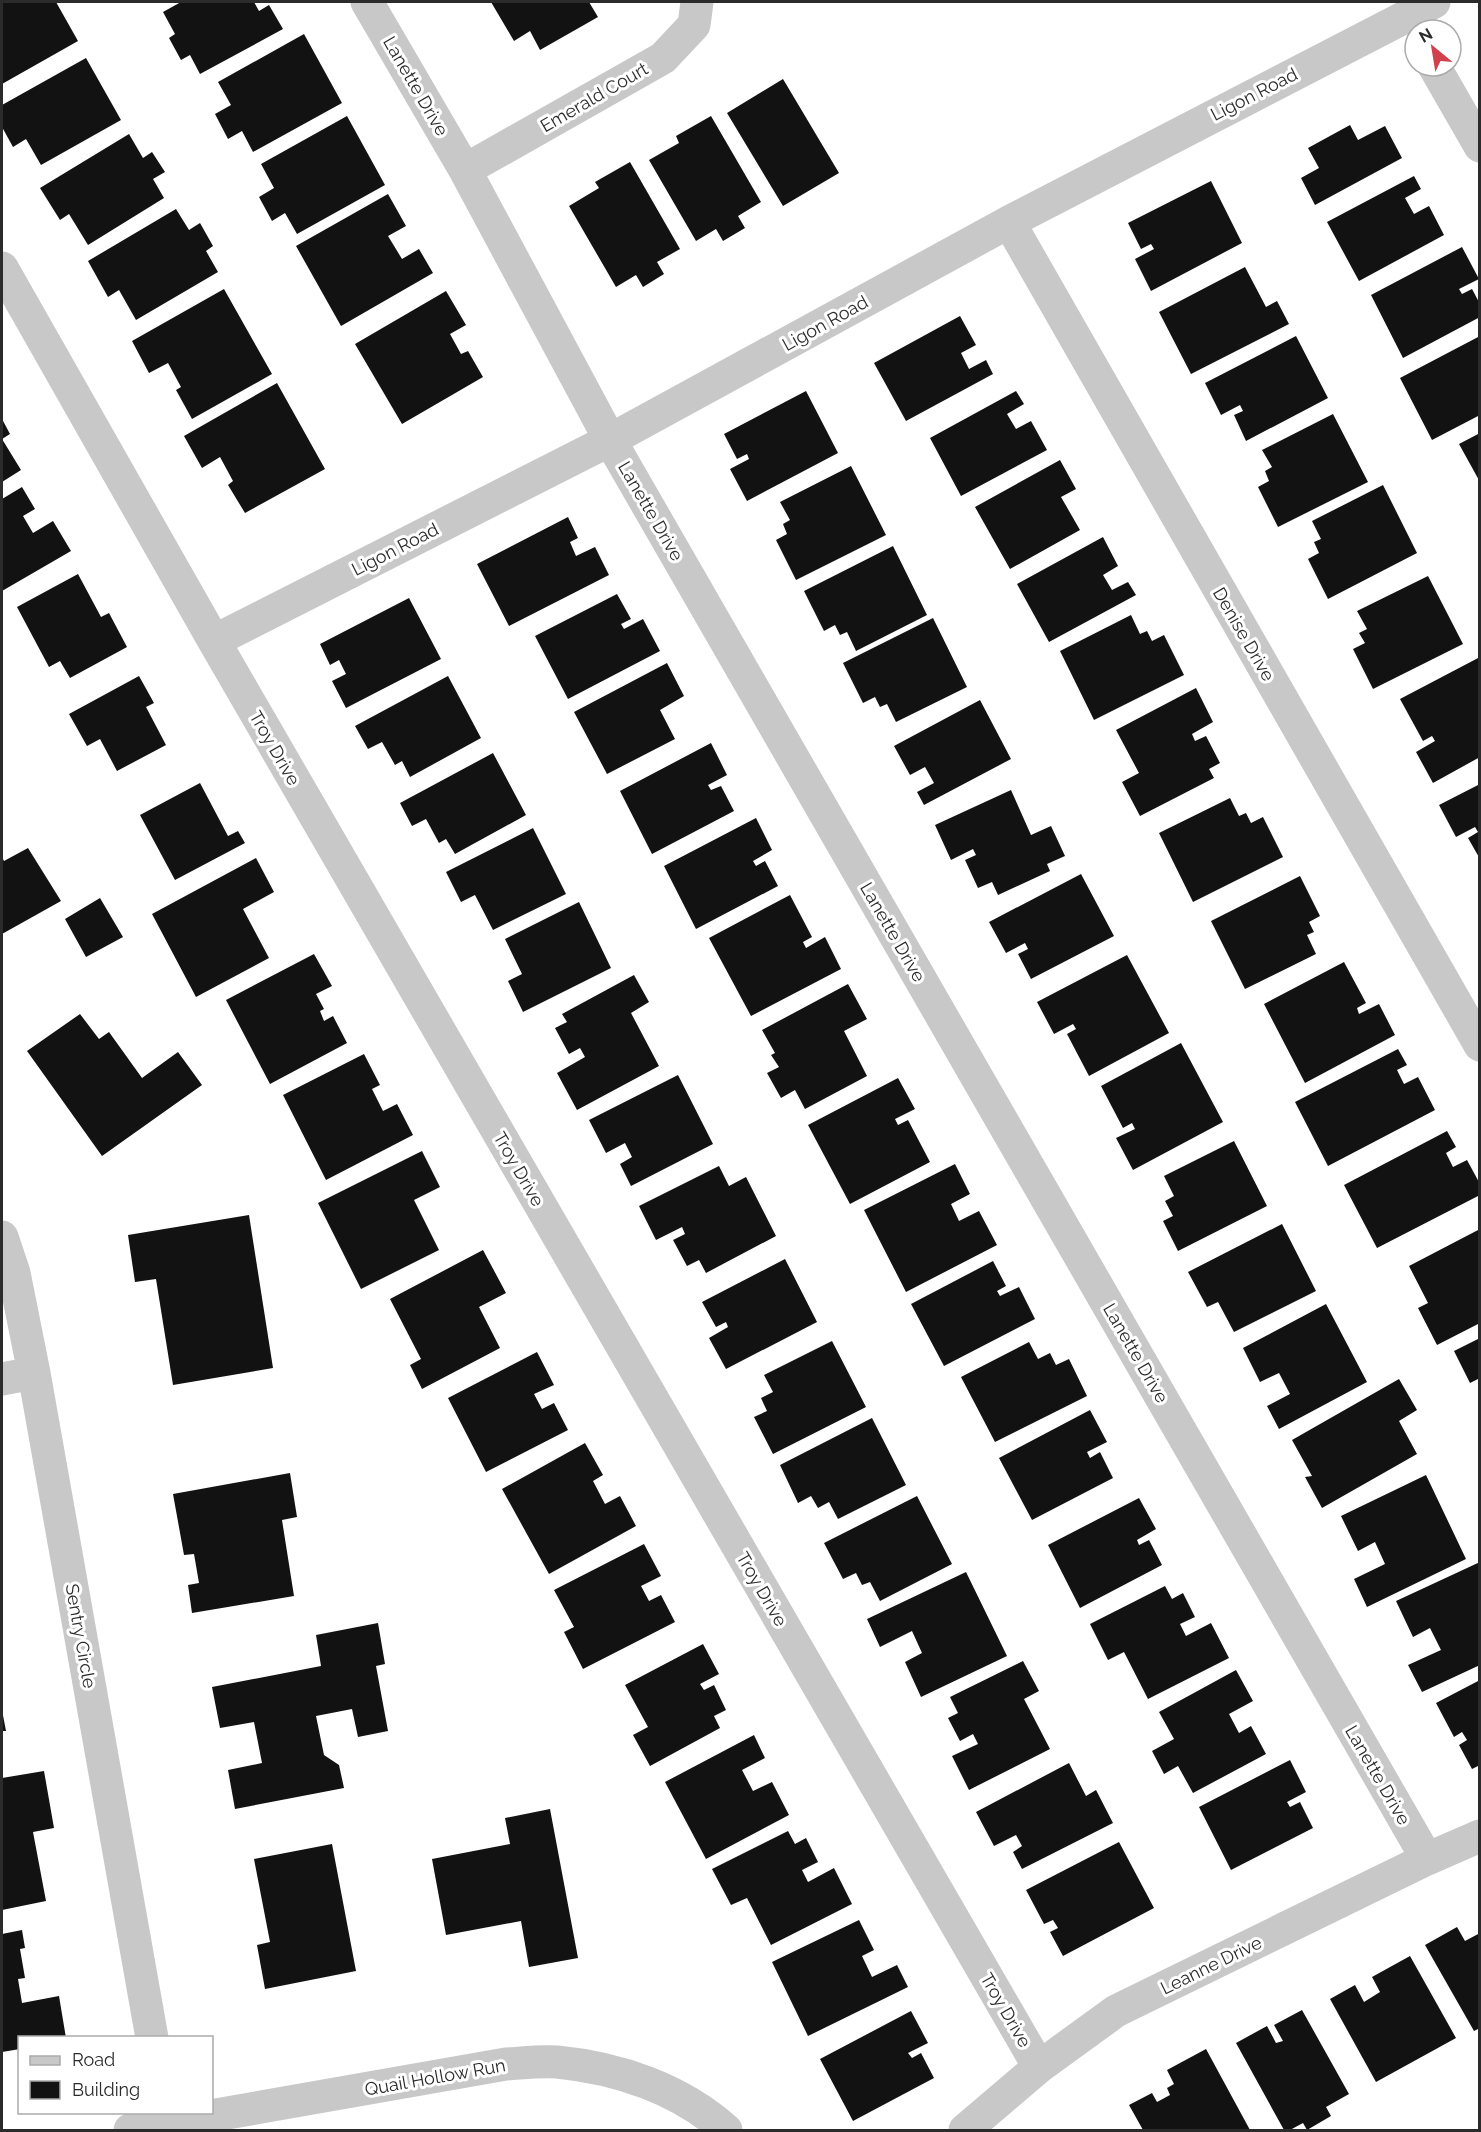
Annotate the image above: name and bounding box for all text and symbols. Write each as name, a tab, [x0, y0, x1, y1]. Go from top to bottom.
north arrow	[1403, 18, 1463, 78]
text: N	[1416, 24, 1436, 47]
street label: Lanette Drive	[379, 33, 453, 140]
street label: Emerald Court	[536, 58, 652, 136]
street label: Ligon Road	[1207, 63, 1301, 125]
street label: Ligon Road	[779, 291, 871, 355]
street label: Lanette Drive	[614, 458, 688, 565]
street label: Ligon Road	[348, 518, 442, 580]
street label: Denise Drive	[1209, 583, 1279, 685]
street label: Troy Drive	[245, 707, 305, 789]
street label: Lanette Drive	[856, 879, 930, 986]
street label: Troy Drive	[489, 1128, 549, 1210]
street label: Lanette Drive	[1099, 1300, 1173, 1407]
street label: Troy Drive	[732, 1548, 792, 1630]
street label: Sentry Circle	[61, 1582, 101, 1690]
street label: Lanette Drive	[1341, 1722, 1415, 1829]
street label: Leanne Drive	[1157, 1931, 1265, 1998]
street label: Troy Drive	[976, 1969, 1036, 2051]
legend	[18, 2036, 213, 2114]
text: Road	[72, 2049, 115, 2070]
street label: Quail Hollow Run	[363, 2054, 507, 2100]
text: Building	[72, 2079, 140, 2100]

